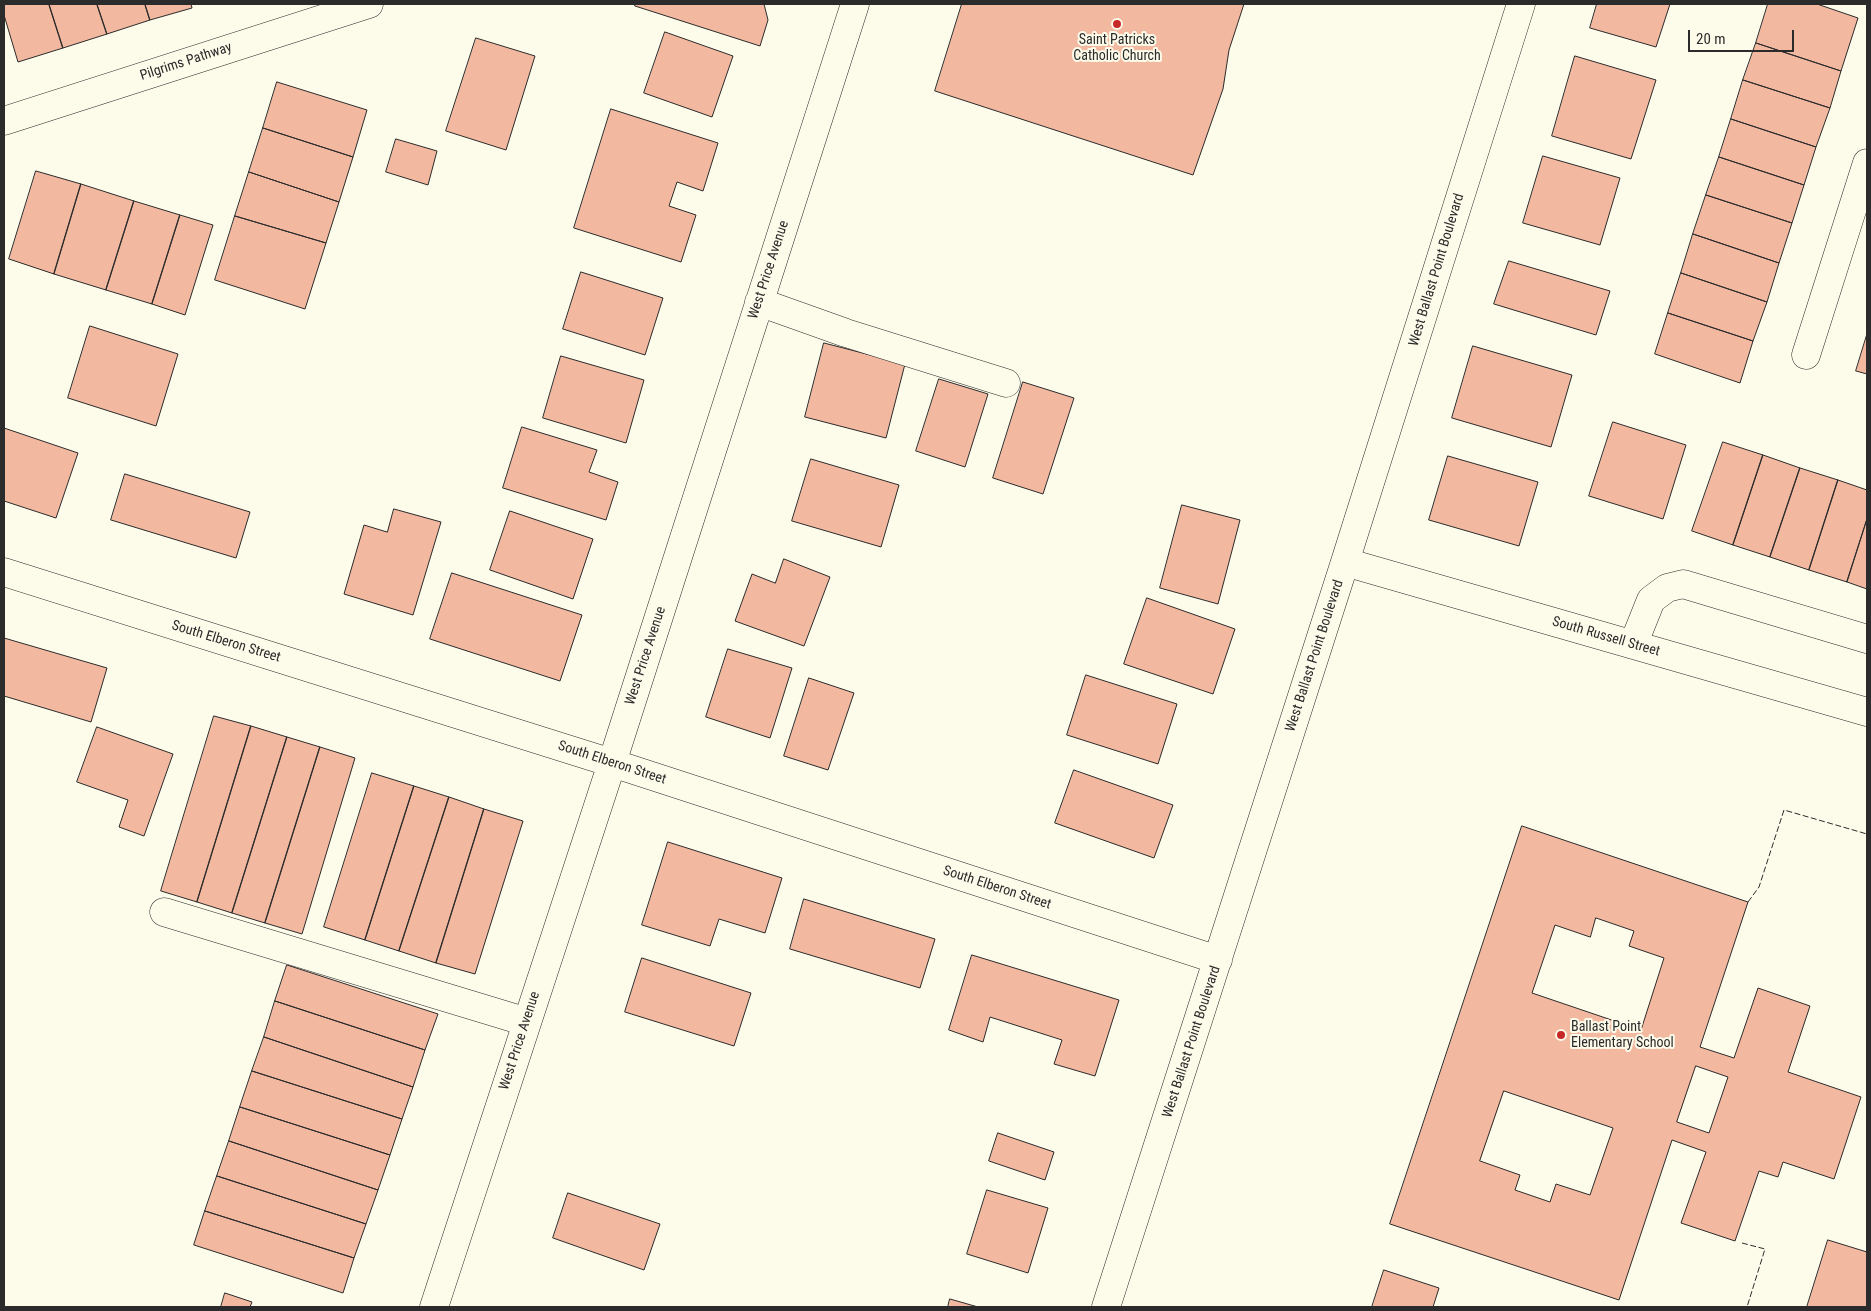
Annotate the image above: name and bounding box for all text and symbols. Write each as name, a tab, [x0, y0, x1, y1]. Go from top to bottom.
marker: Saint Patricks Catholic Church	[1111, 18, 1123, 30]
scale bar	[1691, 20, 1797, 52]
text: 20 m	[1696, 30, 1726, 48]
place label: Saint Patricks Catholic Church	[1073, 32, 1161, 64]
street label: Pilgrims Pathway	[138, 39, 234, 85]
street label: West Ballast Point Boulevard	[1406, 192, 1468, 348]
street label: West Price Avenue	[745, 219, 793, 321]
street label: West Ballast Point Boulevard	[1282, 578, 1348, 734]
street label: West Price Avenue	[622, 605, 670, 707]
street label: South Russell Street	[1550, 614, 1662, 660]
street label: South Elberon Street	[170, 617, 282, 667]
street label: South Elberon Street	[556, 738, 668, 788]
street label: South Elberon Street	[941, 863, 1053, 913]
street label: West Ballast Point Boulevard	[1159, 964, 1225, 1120]
street label: West Price Avenue	[496, 990, 544, 1092]
place label: Ballast Point Elementary School	[1571, 1019, 1674, 1052]
marker: Ballast Point Elementary School	[1555, 1029, 1567, 1041]

